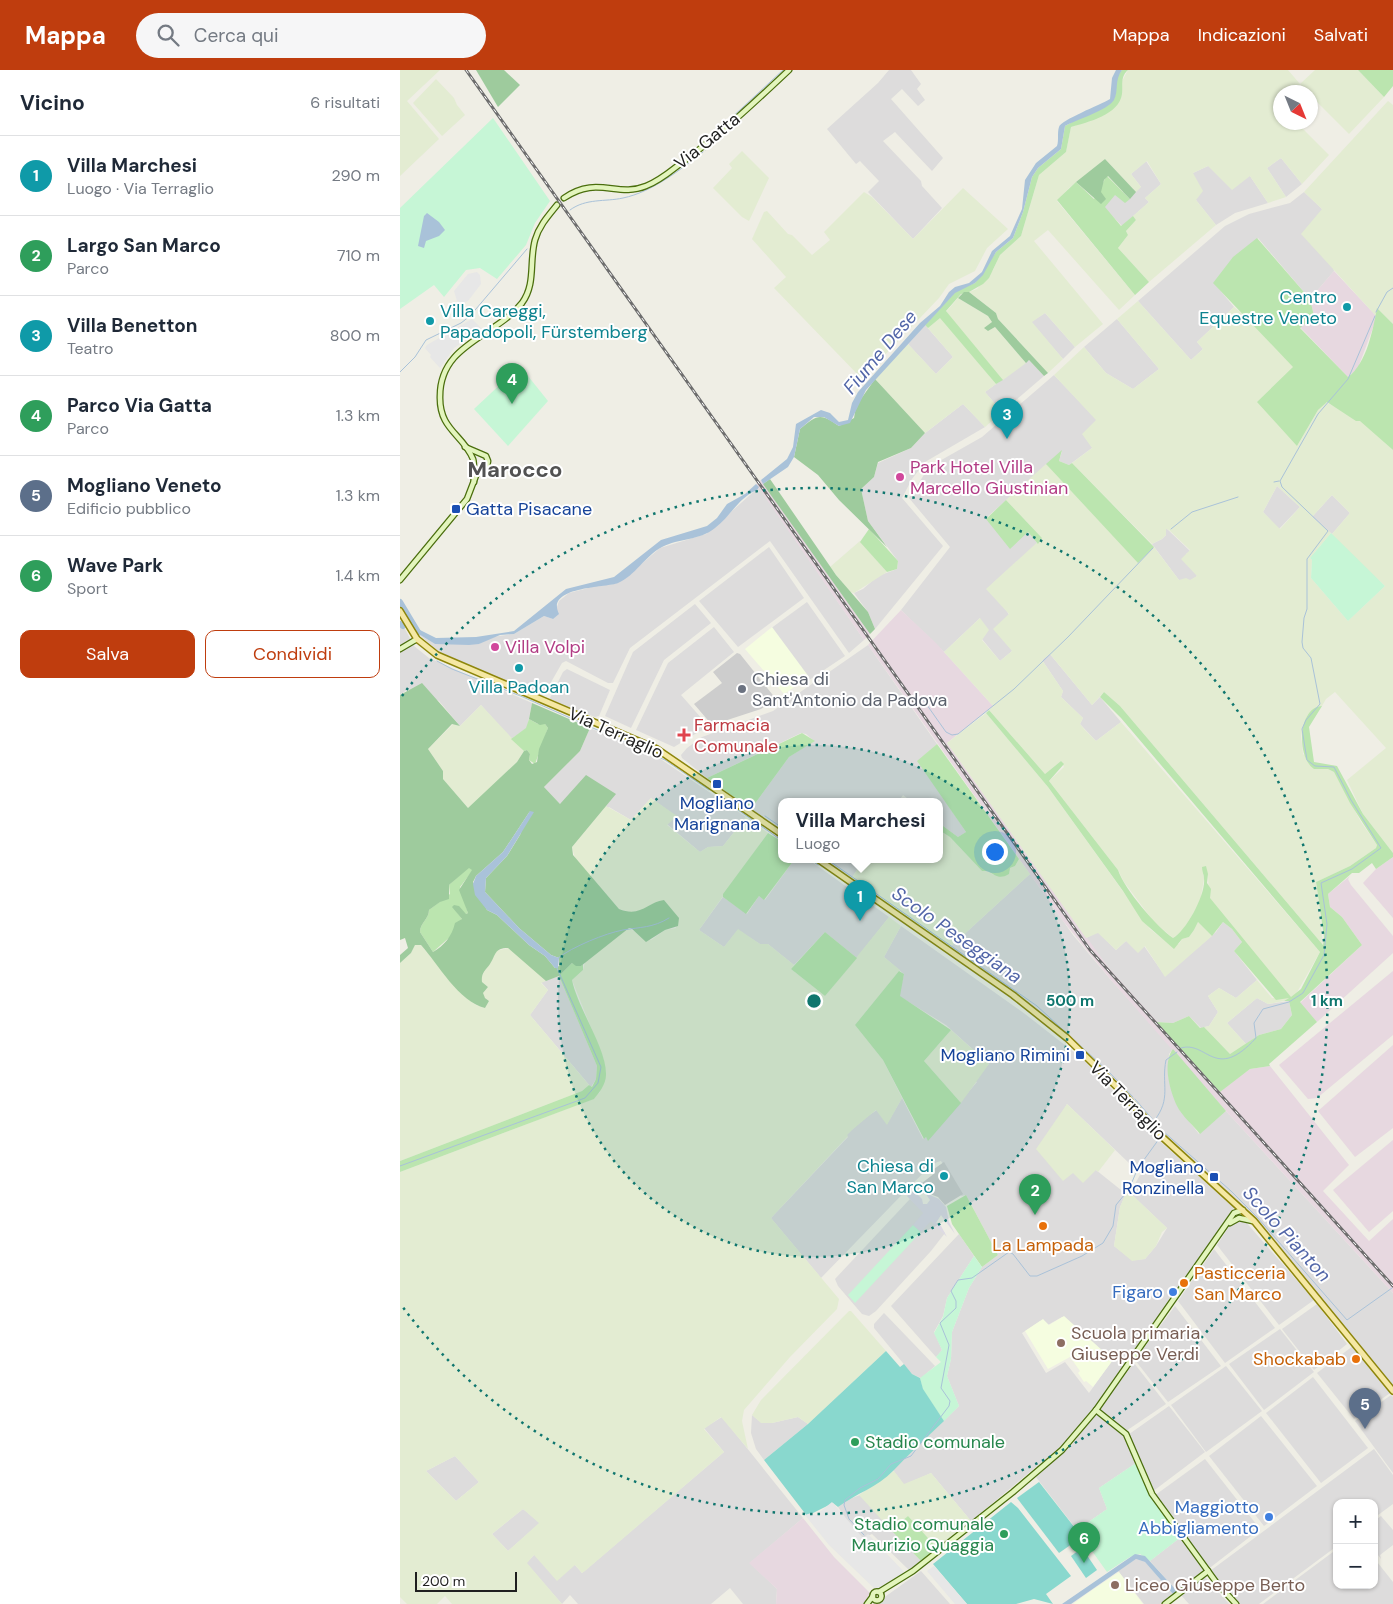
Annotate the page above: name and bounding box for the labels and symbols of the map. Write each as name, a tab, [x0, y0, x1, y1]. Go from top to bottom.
north arrow	[1273, 85, 1318, 130]
street label: Via Gatta	[669, 107, 745, 175]
place label: Centro Equestre Veneto	[1199, 285, 1337, 330]
place label: Villa Careggi, Papadopoli, Fürstemberg	[440, 299, 647, 344]
marker: Centro Equestre Veneto	[1341, 301, 1353, 313]
water label: Fiume Dese	[837, 305, 923, 399]
marker: Villa Careggi, Papadopoli, Fürstemberg	[424, 315, 436, 327]
pin: 4	[496, 363, 528, 404]
pin: 3	[991, 398, 1023, 439]
district label: Marocco	[468, 455, 562, 484]
place label: Park Hotel Villa Marcello Giustinian	[910, 455, 1068, 500]
marker: Park Hotel Villa Marcello Giustinian	[894, 471, 906, 483]
place label: Gatta Pisacane	[466, 497, 592, 521]
marker: Gatta Pisacane	[450, 503, 462, 515]
place label: Villa Volpi	[505, 635, 585, 659]
marker: Villa Volpi	[489, 641, 501, 653]
marker: Villa Padoan	[513, 662, 525, 674]
place label: Chiesa di Sant'Antonio da Padova	[752, 667, 947, 712]
place label: Villa Padoan	[469, 675, 569, 699]
marker: Chiesa di Sant'Antonio da Padova	[736, 683, 748, 695]
street label: Via Terraglio	[565, 701, 667, 765]
place label: Farmacia Comunale	[694, 713, 778, 758]
marker: Farmacia Comunale	[678, 729, 690, 741]
marker: Mogliano Marignana	[711, 778, 723, 790]
place label: Mogliano Marignana	[674, 791, 760, 836]
your location	[982, 839, 1008, 865]
pin: 1	[844, 880, 876, 921]
water label: Scolo Peseggiana	[887, 881, 1027, 989]
text: 500 m	[1046, 991, 1094, 1011]
text: 1 km	[1311, 991, 1343, 1011]
centre of rings	[805, 992, 823, 1010]
place label: Mogliano Rimini	[941, 1043, 1070, 1067]
marker: Mogliano Rimini	[1074, 1049, 1086, 1061]
street label: Via Terraglio	[1084, 1056, 1172, 1146]
place label: Chiesa di San Marco	[846, 1154, 934, 1199]
place label: Mogliano Ronzinella	[1122, 1155, 1204, 1200]
marker: Chiesa di San Marco	[938, 1170, 950, 1182]
marker: Mogliano Ronzinella	[1208, 1171, 1220, 1183]
pin: 2	[1019, 1174, 1051, 1215]
water label: Scolo Pianton	[1237, 1181, 1337, 1287]
marker: La Lampada	[1037, 1220, 1049, 1232]
place label: La Lampada	[992, 1233, 1094, 1257]
place label: Pasticceria San Marco	[1194, 1261, 1285, 1306]
marker: Pasticceria San Marco	[1178, 1277, 1190, 1289]
place label: Figaro	[1112, 1280, 1163, 1304]
marker: Figaro	[1167, 1286, 1179, 1298]
place label: Scuola primaria Giuseppe Verdi	[1071, 1321, 1200, 1366]
marker: Scuola primaria Giuseppe Verdi	[1055, 1337, 1067, 1349]
place label: Shockabab	[1253, 1347, 1346, 1371]
marker: Shockabab	[1350, 1353, 1362, 1365]
pin: 5	[1349, 1388, 1381, 1429]
place label: Stadio comunale	[865, 1430, 1005, 1454]
marker: Stadio comunale	[849, 1436, 861, 1448]
place label: Maggiotto Abbigliamento	[1138, 1495, 1259, 1540]
marker: Maggiotto Abbigliamento	[1263, 1511, 1275, 1523]
place label: Stadio comunale Maurizio Quaggia	[852, 1512, 994, 1557]
pin: 6	[1068, 1522, 1100, 1563]
marker: Stadio comunale Maurizio Quaggia	[998, 1528, 1010, 1540]
scale bar	[415, 1569, 518, 1592]
place label: Liceo Giuseppe Berto	[1125, 1573, 1305, 1597]
marker: Liceo Giuseppe Berto	[1109, 1579, 1121, 1591]

